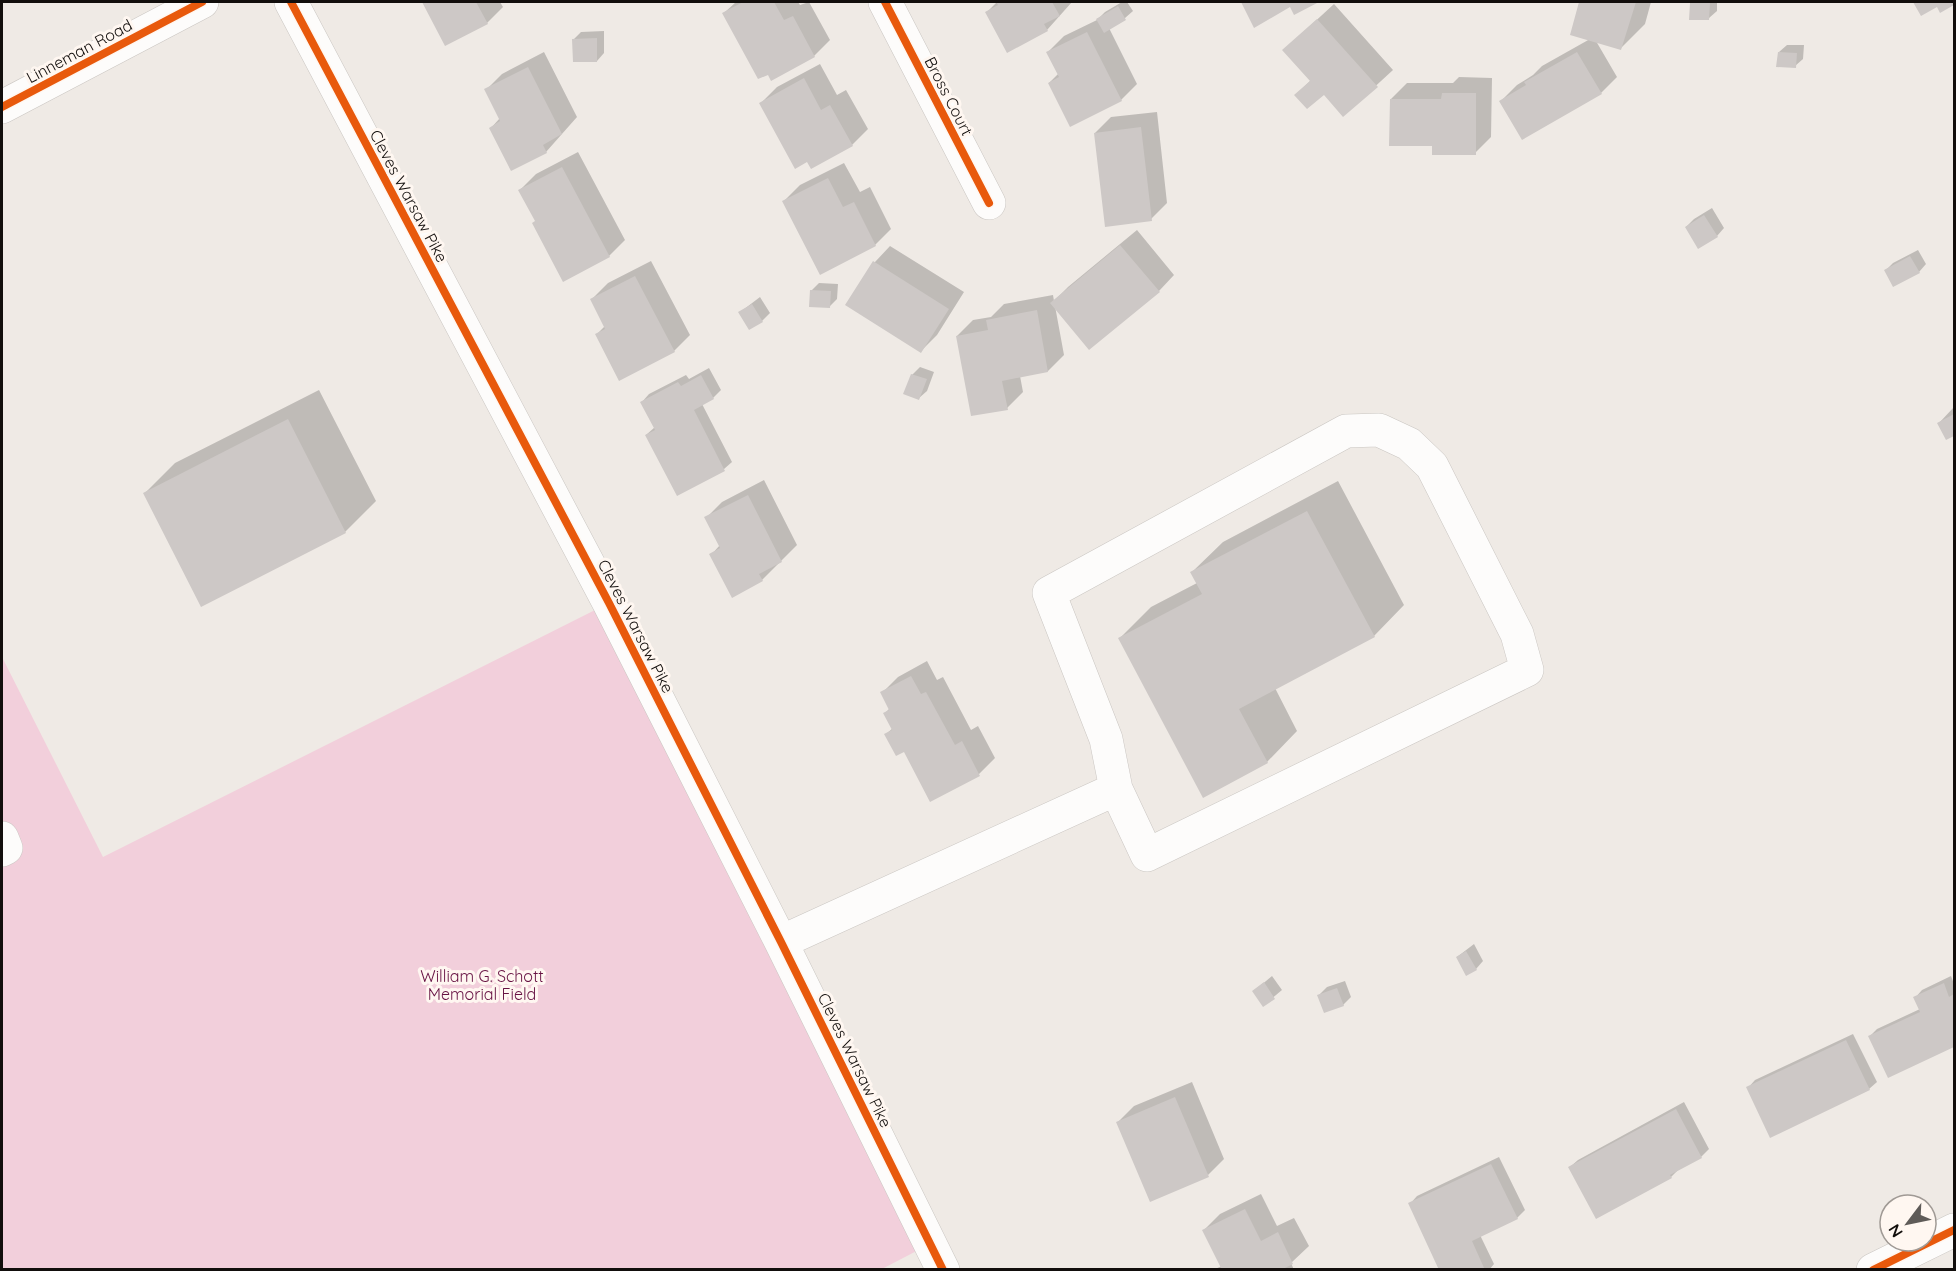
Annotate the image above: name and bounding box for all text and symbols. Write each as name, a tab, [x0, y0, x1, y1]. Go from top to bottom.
street label: Linneman Road	[23, 15, 135, 87]
street label: Bross Court	[921, 53, 977, 139]
street label: Cleves Warsaw Pike	[366, 126, 452, 266]
street label: Cleves Warsaw Pike	[594, 556, 678, 696]
park label: William G. Schott Memorial Field	[420, 966, 544, 1004]
street label: Cleves Warsaw Pike	[814, 989, 896, 1131]
north arrow	[1878, 1193, 1938, 1253]
text: N	[1884, 1221, 1907, 1241]

